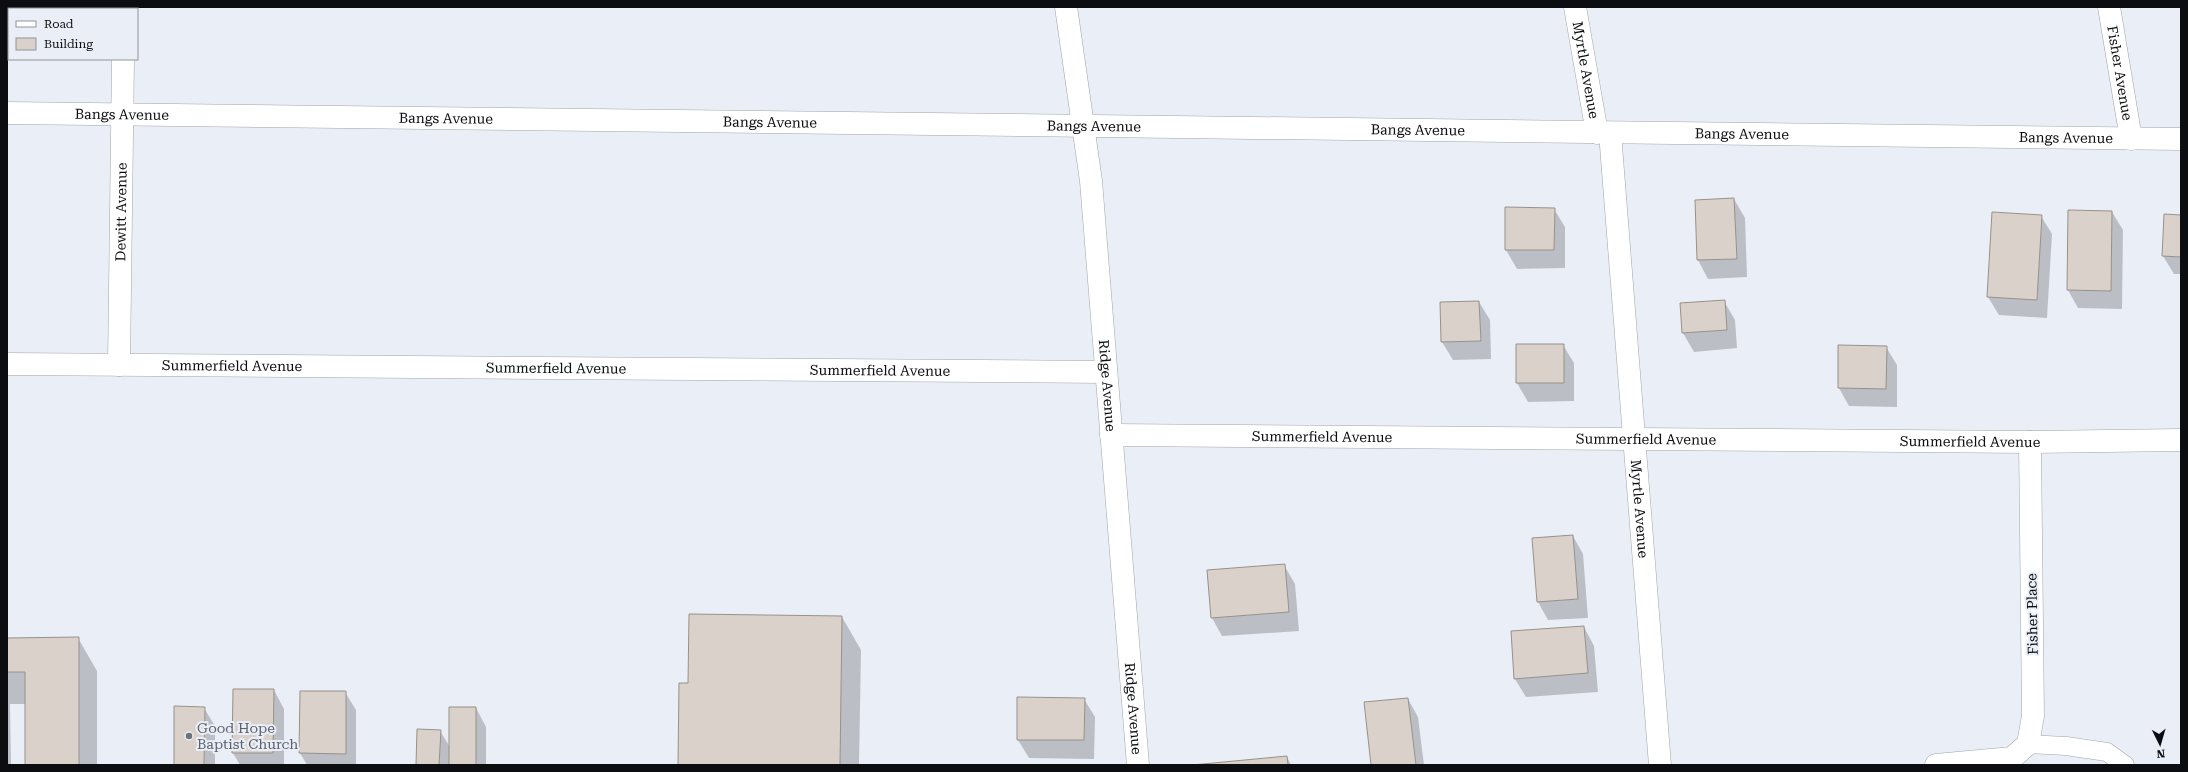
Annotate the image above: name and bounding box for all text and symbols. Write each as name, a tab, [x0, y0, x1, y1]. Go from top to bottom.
legend	[8, 8, 138, 60]
text: Road	[44, 17, 74, 31]
street label: Myrtle Avenue	[1570, 20, 1602, 120]
street label: Fisher Avenue	[2104, 24, 2136, 122]
text: Building	[44, 37, 93, 51]
street label: Bangs Avenue	[75, 106, 170, 123]
street label: Bangs Avenue	[399, 110, 493, 127]
street label: Bangs Avenue	[723, 114, 817, 131]
street label: Bangs Avenue	[1047, 117, 1141, 135]
street label: Bangs Avenue	[1371, 121, 1465, 138]
street label: Bangs Avenue	[1695, 125, 1789, 142]
street label: Bangs Avenue	[2019, 129, 2113, 146]
street label: Dewitt Avenue	[112, 162, 130, 262]
street label: Ridge Avenue	[1096, 339, 1119, 432]
street label: Summerfield Avenue	[162, 357, 303, 374]
street label: Summerfield Avenue	[486, 359, 627, 377]
street label: Summerfield Avenue	[810, 362, 951, 379]
street label: Summerfield Avenue	[1252, 428, 1393, 445]
street label: Summerfield Avenue	[1576, 431, 1717, 448]
street label: Summerfield Avenue	[1900, 433, 2041, 450]
street label: Myrtle Avenue	[1628, 459, 1652, 559]
street label: Fisher Place	[2023, 573, 2041, 655]
street label: Ridge Avenue	[1122, 662, 1145, 755]
place label: Good Hope Baptist Church	[197, 720, 298, 752]
north arrow	[2140, 724, 2180, 764]
marker: Good Hope Baptist Church	[184, 731, 194, 741]
text: N	[2156, 747, 2166, 760]

